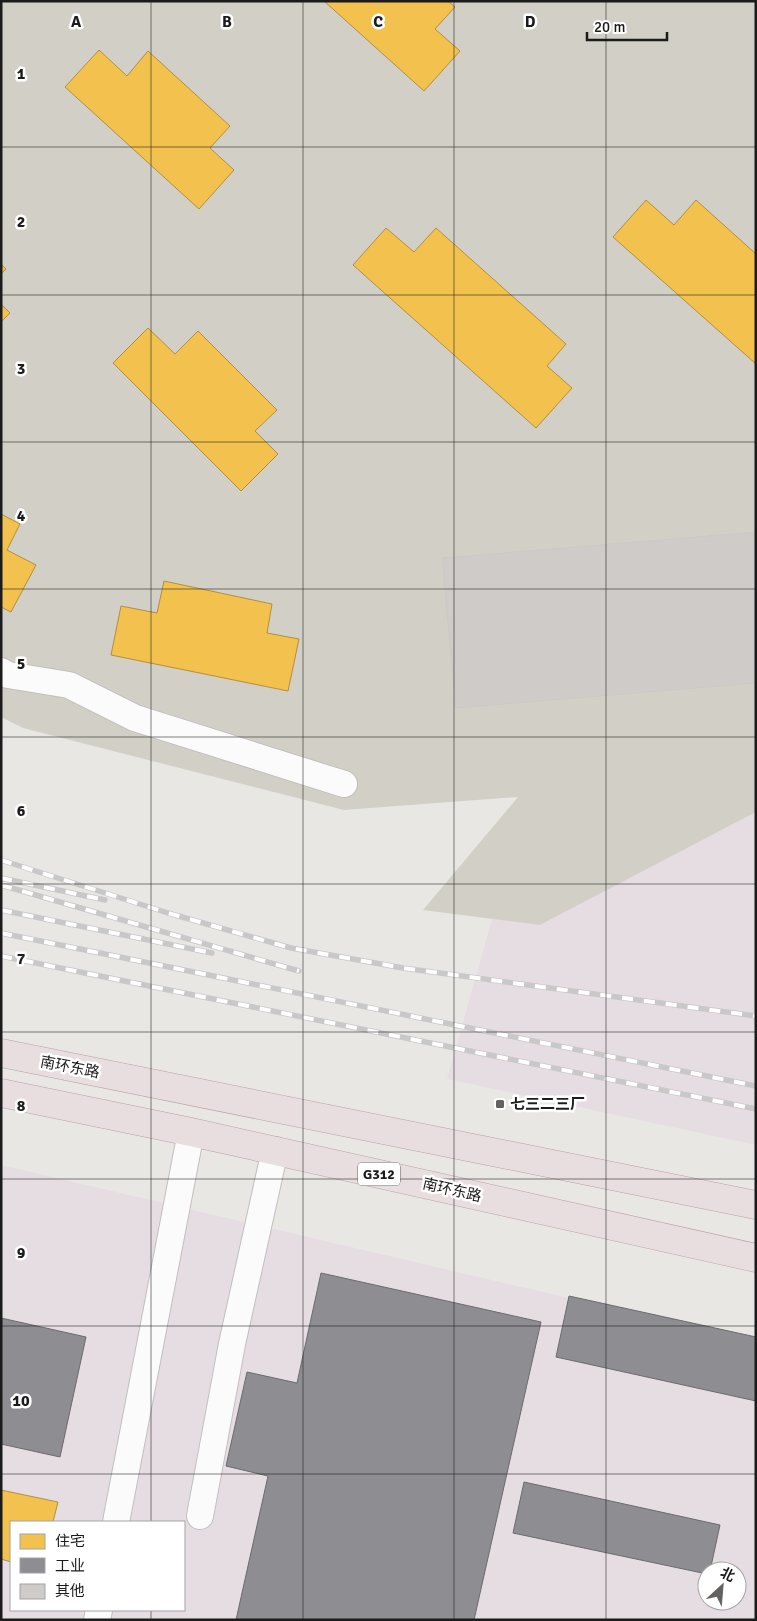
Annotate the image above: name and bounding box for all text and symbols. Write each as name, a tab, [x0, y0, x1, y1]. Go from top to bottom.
scale bar	[587, 10, 667, 42]
text: A	[71, 12, 82, 32]
text: B	[222, 12, 232, 32]
text: C	[373, 12, 383, 32]
text: D	[525, 12, 536, 32]
text: 20 m	[594, 18, 625, 36]
text: 1	[17, 64, 26, 84]
text: 2	[17, 212, 25, 232]
text: 3	[17, 359, 25, 379]
text: 4	[17, 506, 26, 526]
text: 5	[17, 654, 25, 674]
text: 6	[17, 801, 26, 821]
text: 7	[17, 949, 26, 969]
street label: 南环东路	[39, 1052, 101, 1082]
place label: 七三二三厂	[510, 1095, 585, 1113]
text: 8	[17, 1096, 26, 1116]
marker: 七三二三厂	[494, 1098, 506, 1110]
road number: G312	[358, 1162, 400, 1186]
street label: 南环东路	[421, 1174, 483, 1206]
text: 9	[17, 1243, 26, 1263]
text: 10	[12, 1391, 30, 1411]
legend	[10, 1521, 185, 1611]
text: 住宅	[55, 1532, 85, 1550]
text: 工业	[55, 1557, 85, 1575]
north arrow	[697, 1561, 747, 1611]
text: 北	[717, 1564, 737, 1585]
text: 其他	[55, 1582, 85, 1600]

